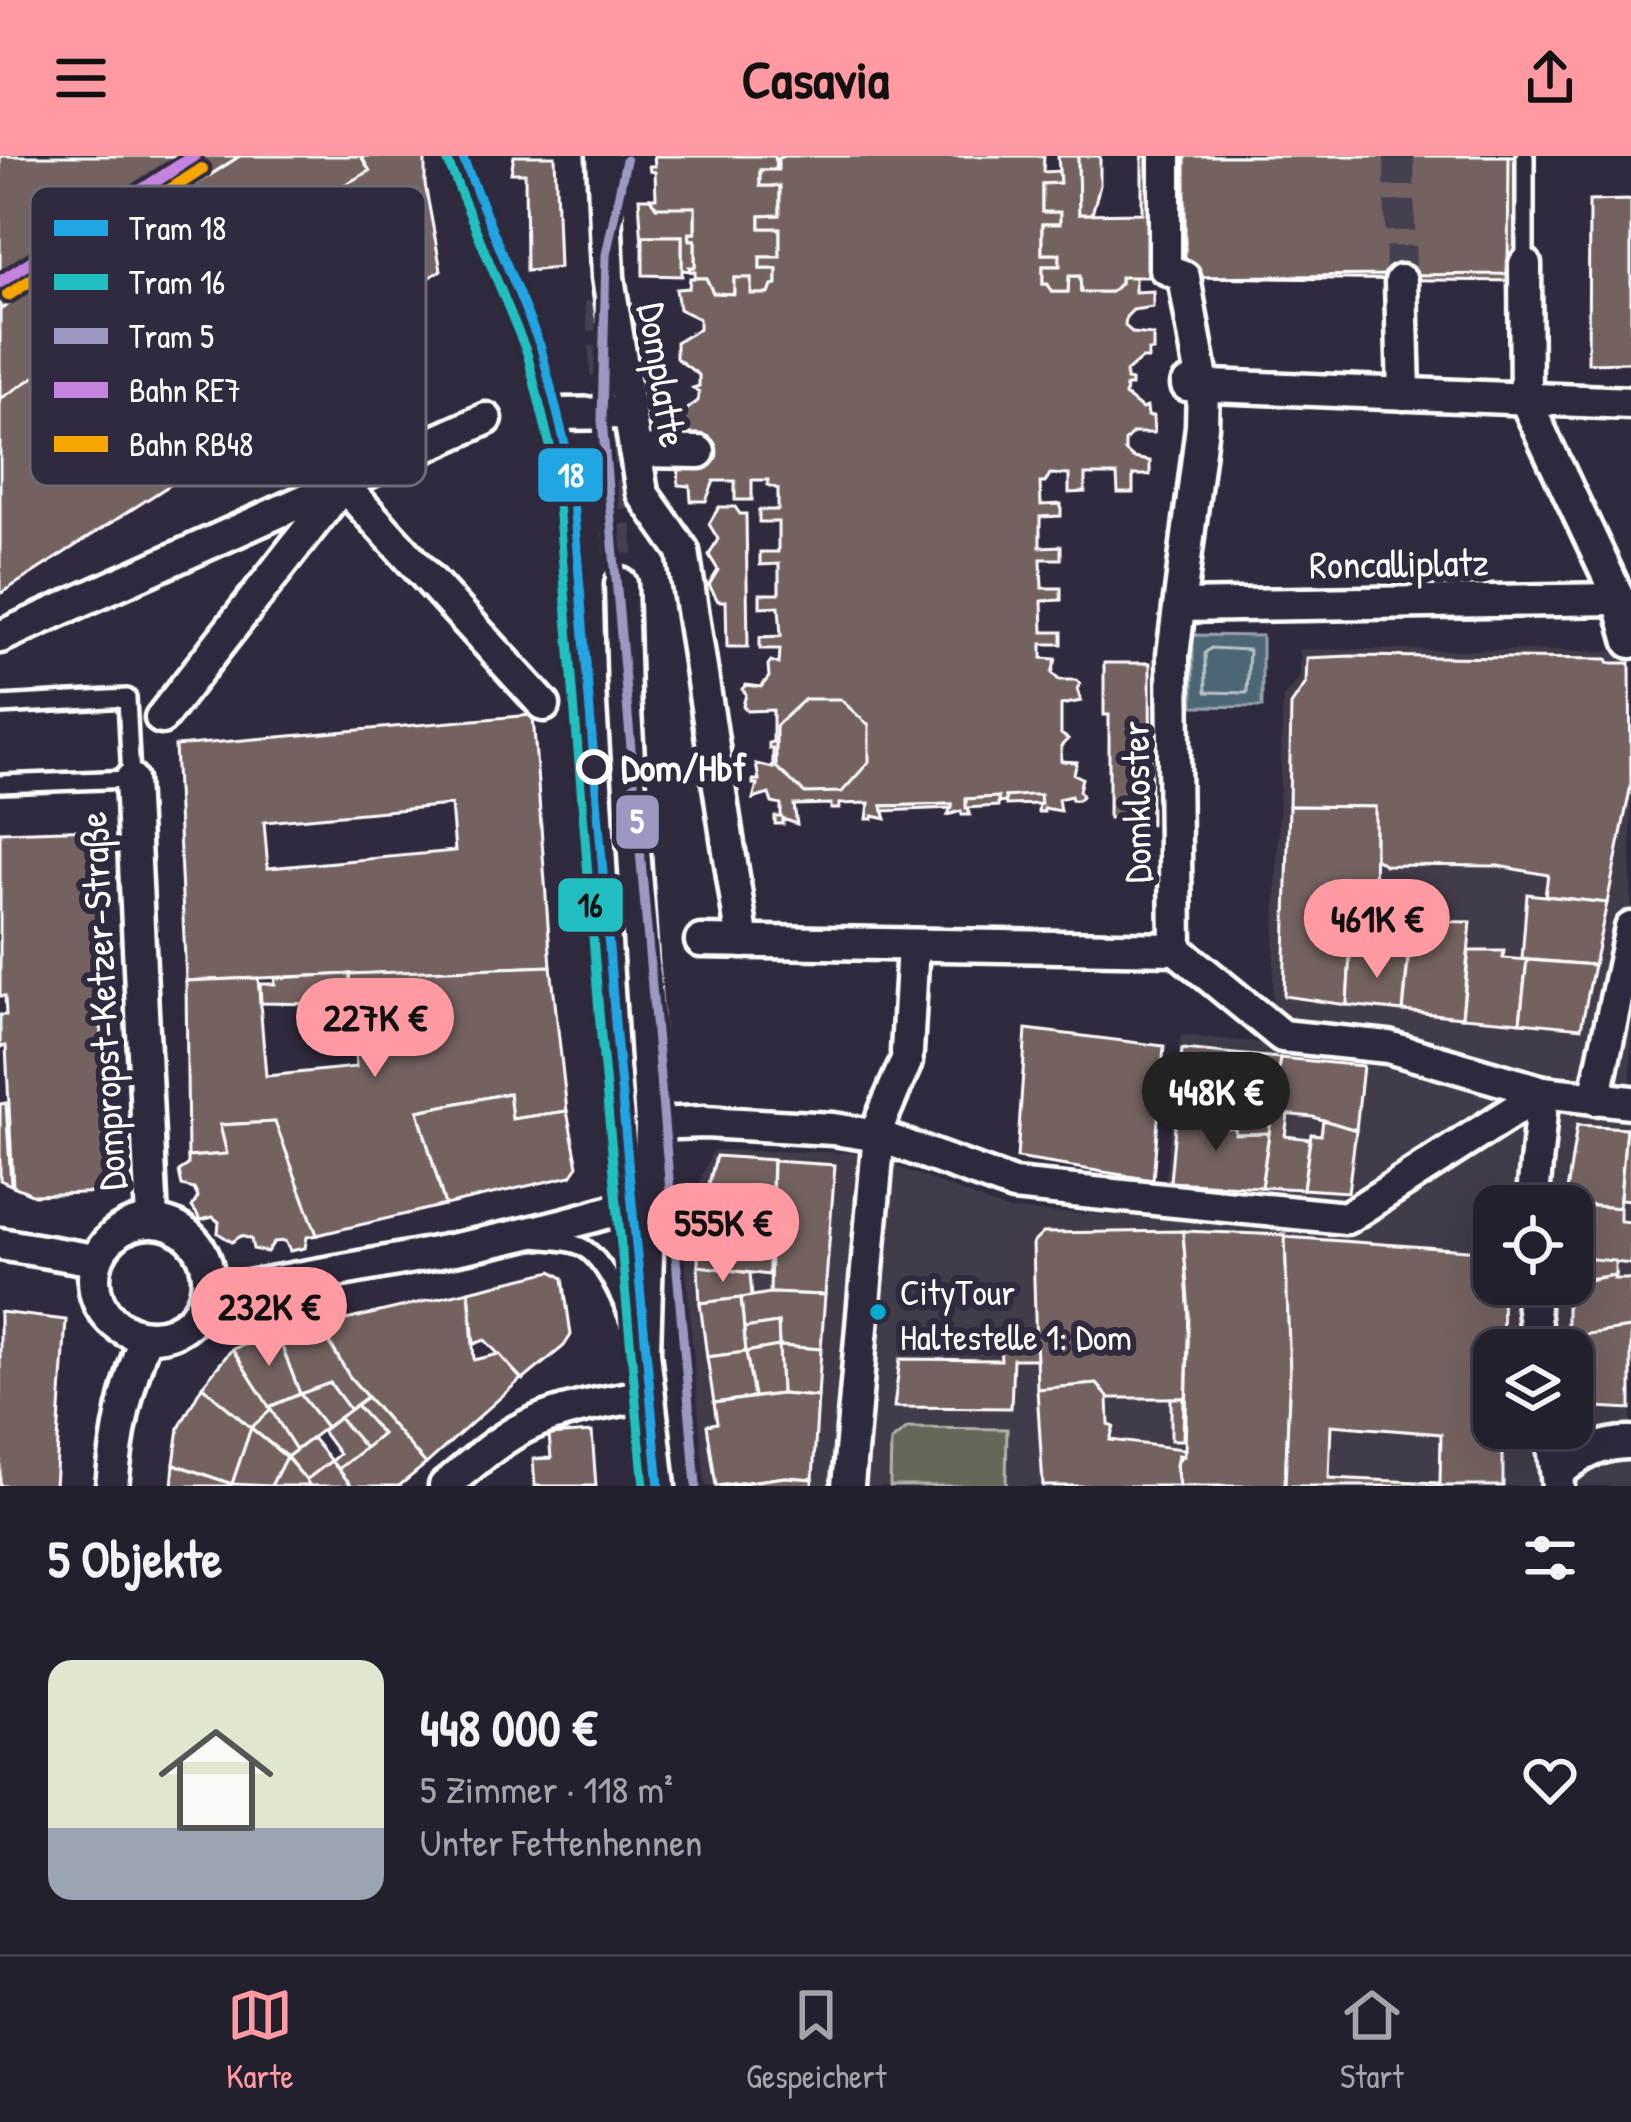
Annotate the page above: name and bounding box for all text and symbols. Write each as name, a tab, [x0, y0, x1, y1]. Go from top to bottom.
text: Casavia	[742, 42, 889, 115]
icon: menu	[48, 45, 114, 111]
icon: share	[1517, 45, 1583, 111]
legend	[30, 186, 426, 486]
text: Tram 18	[129, 206, 226, 250]
text: Tram 16	[129, 260, 225, 304]
street label: Domplatte	[626, 299, 701, 451]
text: Tram 5	[129, 314, 214, 358]
text: Bahn RE7	[129, 368, 241, 412]
text: Bahn RB48	[129, 422, 253, 466]
line badge: 18	[536, 446, 605, 504]
text: 18	[558, 453, 584, 497]
street label: Roncalliplatz	[1309, 534, 1489, 591]
street label: Domkloster	[1108, 721, 1163, 883]
place label: Dom/Hbf	[621, 740, 748, 793]
marker: Dom/Hbf	[578, 751, 610, 783]
line badge: 5	[614, 793, 661, 851]
text: 5	[630, 799, 644, 843]
street label: Dompropst-Ketzer-Straße	[65, 810, 138, 1192]
line badge: 16	[556, 876, 625, 934]
pin: 461K €	[1279, 879, 1475, 981]
text: 16	[577, 883, 603, 927]
text: 461K €	[1331, 891, 1423, 944]
pin: 227K €	[277, 978, 473, 1080]
text: 227K €	[323, 990, 427, 1043]
pin: 448K €	[1118, 1052, 1314, 1154]
text: 448K €	[1169, 1064, 1263, 1117]
pin: 555K €	[625, 1183, 821, 1285]
map controls	[1473, 1185, 1593, 1449]
button: locate	[1473, 1185, 1593, 1305]
text: 555K €	[674, 1195, 772, 1248]
pin: 232K €	[171, 1267, 367, 1369]
place label: CityTour Haltestelle 1: Dom	[900, 1267, 1132, 1361]
text: 232K €	[218, 1279, 320, 1332]
marker: CityTour Haltestelle 1: Dom	[867, 1301, 889, 1323]
button: layers	[1473, 1329, 1593, 1449]
text: 5 Objekte	[48, 1524, 222, 1593]
icon: filters	[1517, 1525, 1583, 1591]
text: 448 000 €	[420, 1693, 597, 1762]
icon: home	[144, 1708, 288, 1852]
icon: heart	[1517, 1747, 1583, 1813]
text: 5 Zimmer · 118 m²	[420, 1762, 673, 1815]
text: Unter Fettenhennen	[420, 1815, 702, 1868]
tab: Karte	[226, 1982, 294, 2098]
tab: Gespeichert	[746, 1982, 886, 2098]
tab: Start	[1339, 1982, 1405, 2098]

